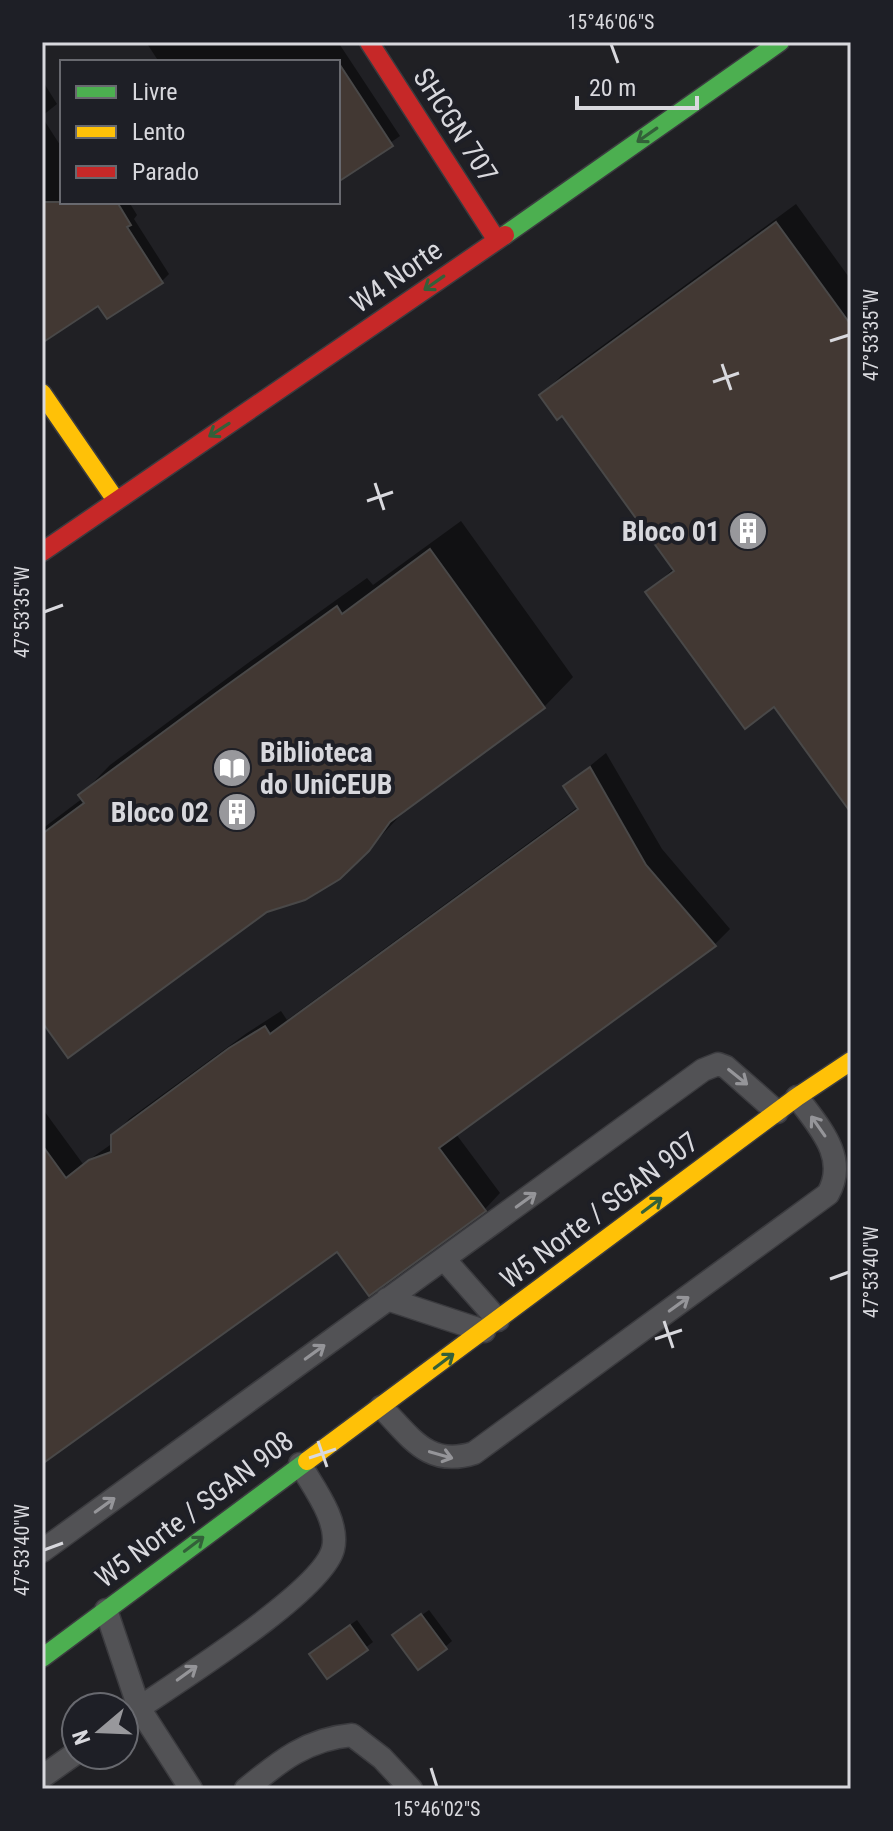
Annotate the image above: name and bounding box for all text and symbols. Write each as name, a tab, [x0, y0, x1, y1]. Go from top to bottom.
text: 15°46'06"S	[568, 10, 654, 34]
legend	[60, 60, 340, 204]
scale bar	[577, 60, 697, 110]
street label: SHCGN 707	[406, 62, 505, 189]
text: 20 m	[589, 74, 636, 102]
text: Livre	[132, 78, 178, 106]
text: Lento	[132, 118, 185, 146]
one-way arrow	[636, 127, 658, 143]
text: Parado	[132, 158, 199, 186]
street label: W4 Norte	[344, 233, 448, 320]
one-way arrow	[423, 275, 445, 292]
text: 47°53'35"W	[859, 289, 883, 381]
one-way arrow	[208, 422, 231, 438]
building icon: Bloco 01	[727, 510, 769, 552]
place label: Bloco 01	[622, 515, 720, 548]
text: 47°53'35"W	[10, 566, 34, 658]
place label: Biblioteca do UniCEUB	[260, 736, 392, 801]
library icon: Biblioteca do UniCEUB	[211, 747, 253, 789]
building icon: Bloco 02	[216, 791, 258, 833]
place label: Bloco 02	[111, 796, 209, 829]
one-way arrow	[727, 1068, 748, 1086]
one-way arrow	[810, 1116, 826, 1138]
street label: W5 Norte / SGAN 907	[494, 1125, 705, 1296]
one-way arrow	[514, 1191, 536, 1208]
one-way arrow	[641, 1197, 663, 1213]
text: 47°53'40"W	[859, 1226, 883, 1318]
one-way arrow	[667, 1295, 689, 1312]
one-way arrow	[303, 1343, 325, 1360]
one-way arrow	[433, 1352, 454, 1369]
street label: W5 Norte / SGAN 908	[89, 1424, 300, 1595]
one-way arrow	[427, 1449, 453, 1464]
one-way arrow	[94, 1497, 115, 1514]
text: 47°53'40"W	[10, 1504, 34, 1596]
one-way arrow	[183, 1535, 204, 1552]
one-way arrow	[176, 1665, 198, 1681]
north arrow	[60, 1691, 140, 1771]
text: N	[68, 1727, 96, 1748]
text: 15°46'02"S	[394, 1797, 480, 1821]

